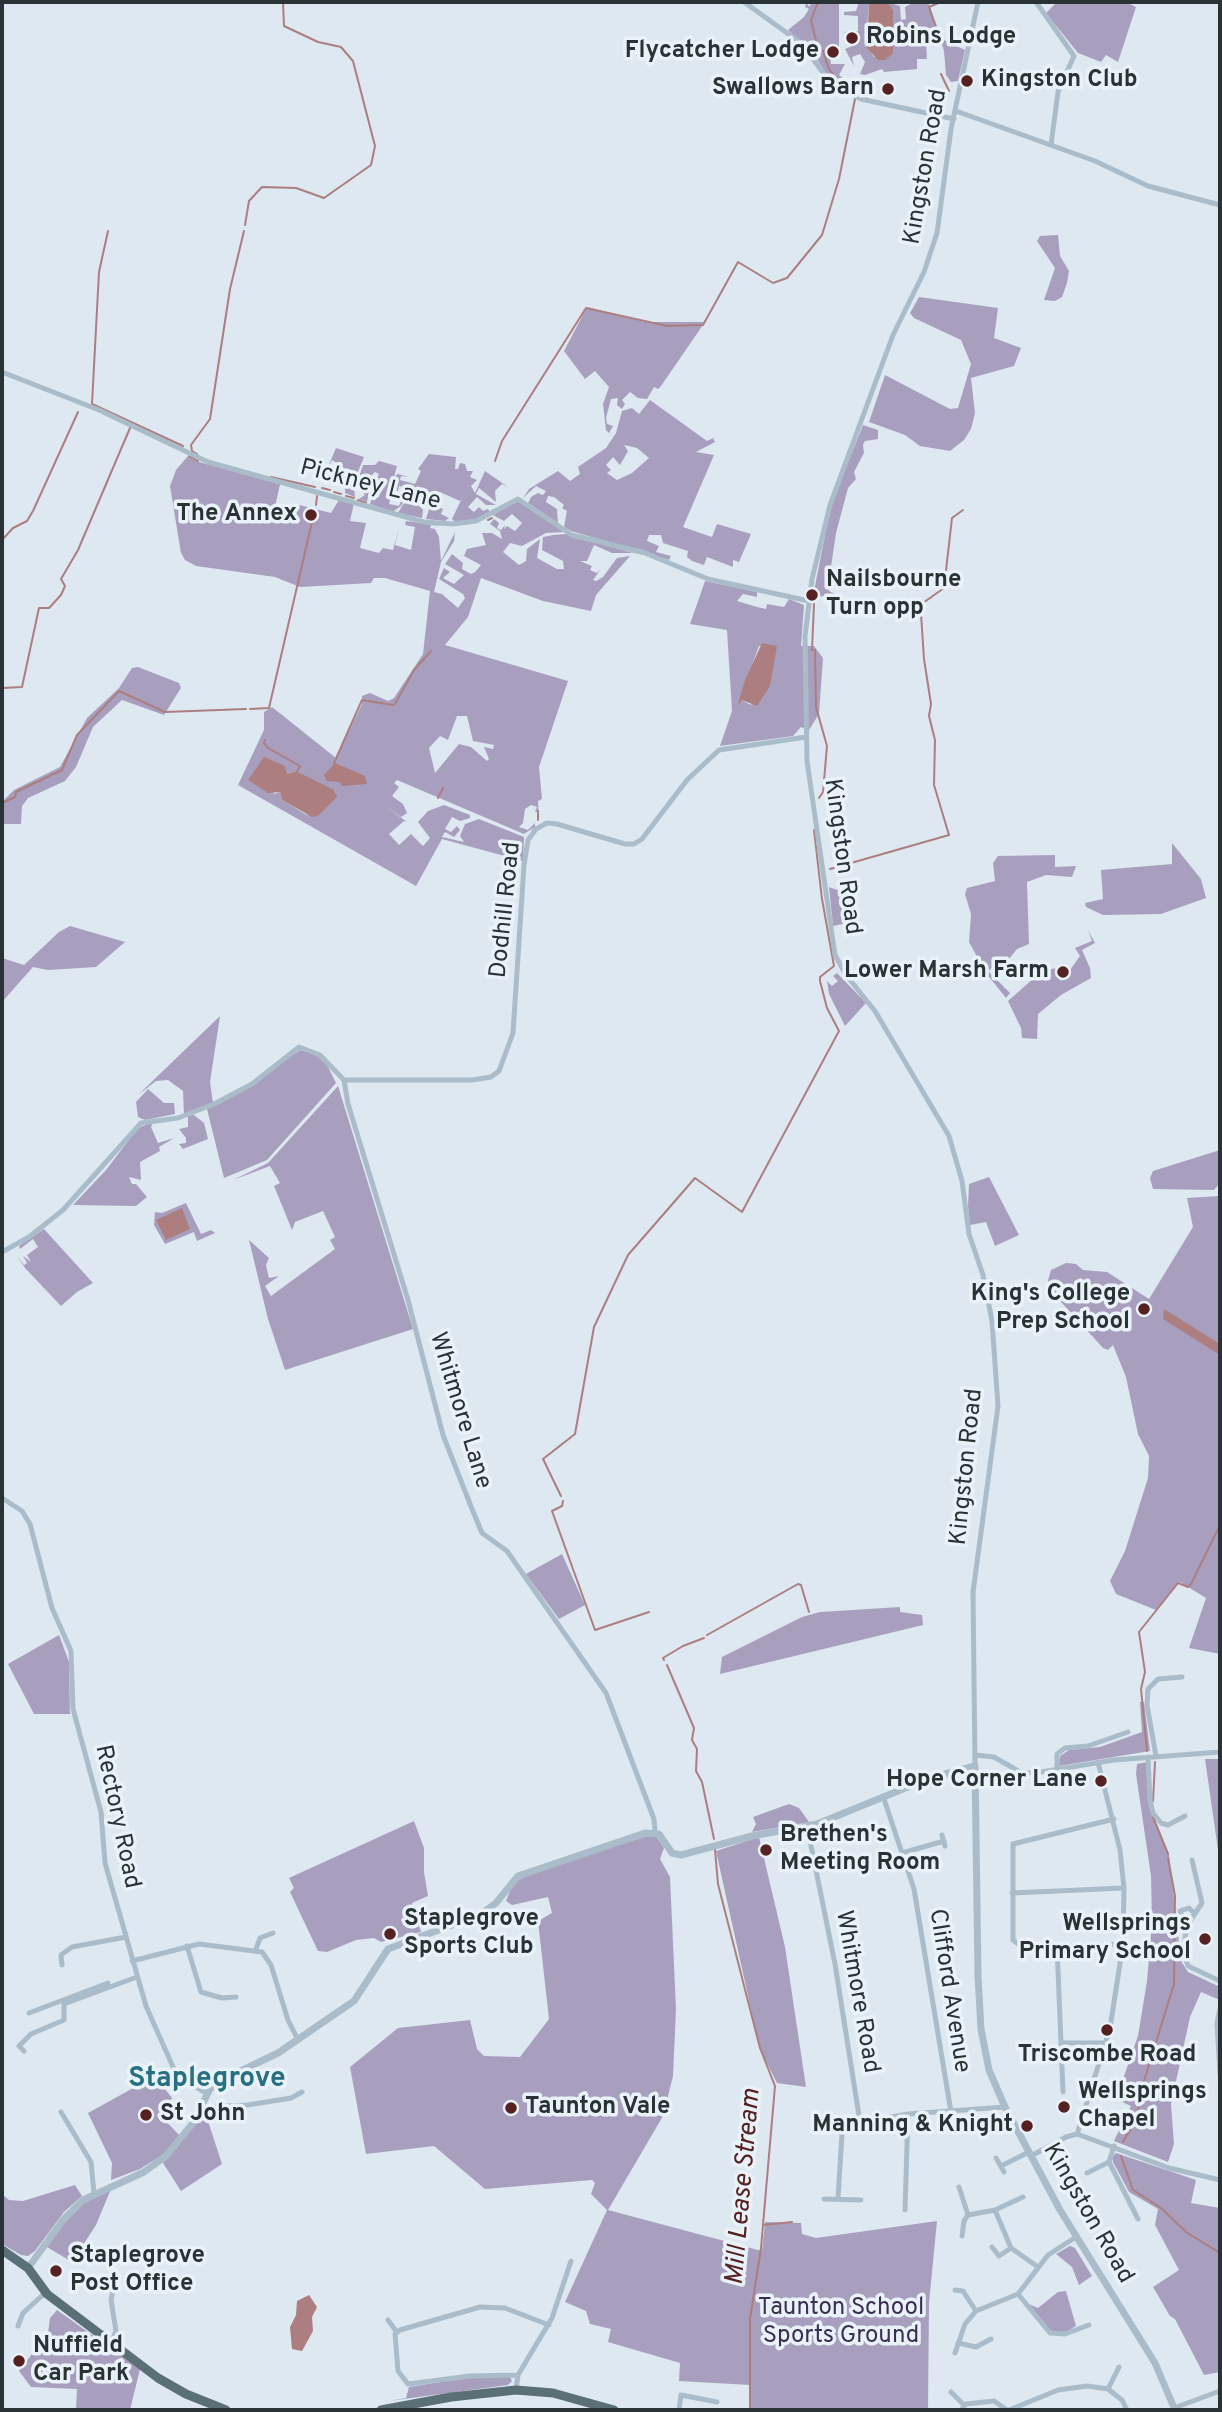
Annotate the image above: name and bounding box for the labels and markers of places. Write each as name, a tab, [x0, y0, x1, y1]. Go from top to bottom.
place label: Robins Lodge	[866, 24, 1016, 52]
marker: Robins Lodge	[844, 30, 860, 46]
place label: Flycatcher Lodge	[625, 38, 819, 66]
marker: Flycatcher Lodge	[825, 44, 841, 60]
place label: Kingston Club	[981, 67, 1138, 95]
marker: Kingston Club	[959, 73, 975, 89]
place label: Swallows Barn	[712, 75, 874, 103]
marker: Swallows Barn	[880, 81, 896, 97]
place label: The Annex	[176, 501, 297, 529]
marker: The Annex	[303, 507, 319, 523]
place label: Nailsbourne Turn opp	[826, 567, 961, 623]
marker: Nailsbourne Turn opp	[804, 587, 820, 603]
place label: Lower Marsh Farm	[844, 958, 1049, 986]
marker: Lower Marsh Farm	[1055, 964, 1071, 980]
place label: King's College Prep School	[971, 1281, 1130, 1337]
marker: King's College Prep School	[1136, 1301, 1152, 1317]
place label: Hope Corner Lane	[886, 1767, 1087, 1795]
marker: Hope Corner Lane	[1093, 1773, 1109, 1789]
place label: Brethen's Meeting Room	[780, 1822, 940, 1878]
marker: Brethen's Meeting Room	[758, 1842, 774, 1858]
place label: Staplegrove Sports Club	[404, 1906, 539, 1962]
place label: Wellsprings Primary School	[1019, 1911, 1191, 1967]
marker: Staplegrove Sports Club	[382, 1926, 398, 1942]
marker: Wellsprings Primary School	[1197, 1931, 1213, 1947]
marker: Triscombe Road	[1099, 2022, 1115, 2038]
place label: Triscombe Road	[1018, 2042, 1196, 2070]
place label: Wellsprings Chapel	[1078, 2079, 1207, 2135]
place label: Taunton Vale	[525, 2094, 670, 2122]
marker: Wellsprings Chapel	[1056, 2099, 1072, 2115]
marker: Taunton Vale	[503, 2100, 519, 2116]
place label: St John	[160, 2101, 245, 2129]
marker: St John	[138, 2107, 154, 2123]
place label: Manning & Knight	[812, 2112, 1013, 2140]
marker: Manning & Knight	[1019, 2118, 1035, 2134]
place label: Staplegrove Post Office	[70, 2243, 205, 2299]
marker: Staplegrove Post Office	[48, 2263, 64, 2279]
place label: Nuffield Car Park	[33, 2333, 129, 2389]
marker: Nuffield Car Park	[11, 2353, 27, 2369]

